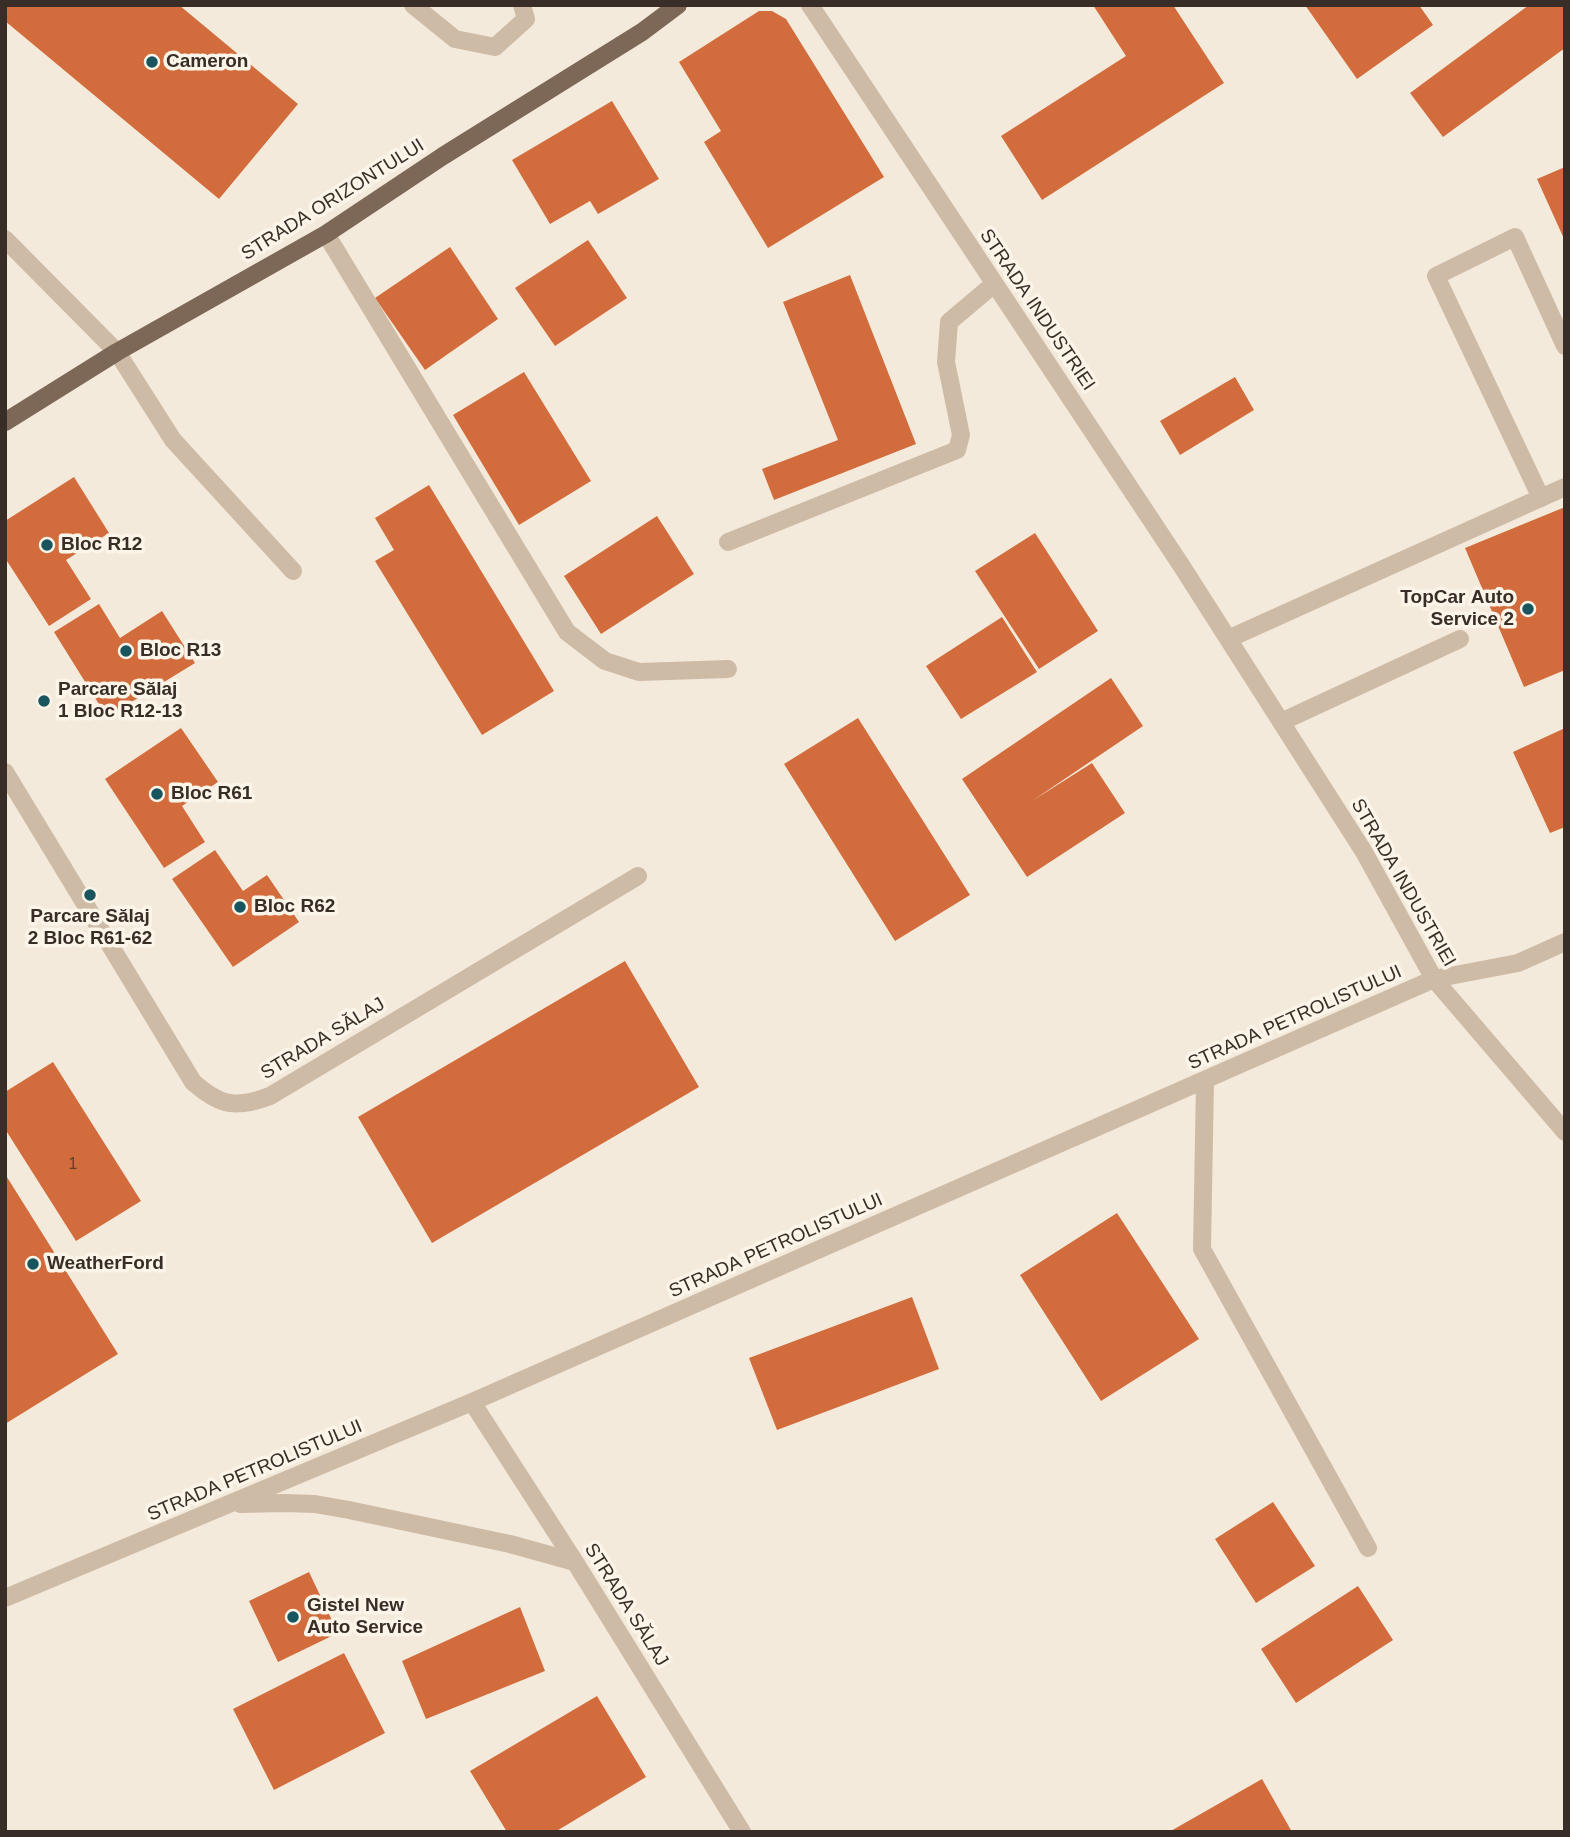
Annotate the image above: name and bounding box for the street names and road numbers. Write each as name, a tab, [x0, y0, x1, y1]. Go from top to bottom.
street label: STRADA ORIZONTULUI	[237, 134, 429, 266]
street label: STRADA INDUSTRIEI	[974, 225, 1100, 395]
street label: STRADA INDUSTRIEI	[1346, 795, 1460, 971]
street label: STRADA PETROLISTULUI	[1185, 961, 1405, 1075]
street label: STRADA SĂLAJ	[257, 993, 389, 1085]
street label: STRADA PETROLISTULUI	[666, 1189, 886, 1303]
street label: STRADA PETROLISTULUI	[144, 1415, 366, 1527]
street label: STRADA SĂLAJ	[579, 1539, 673, 1671]

